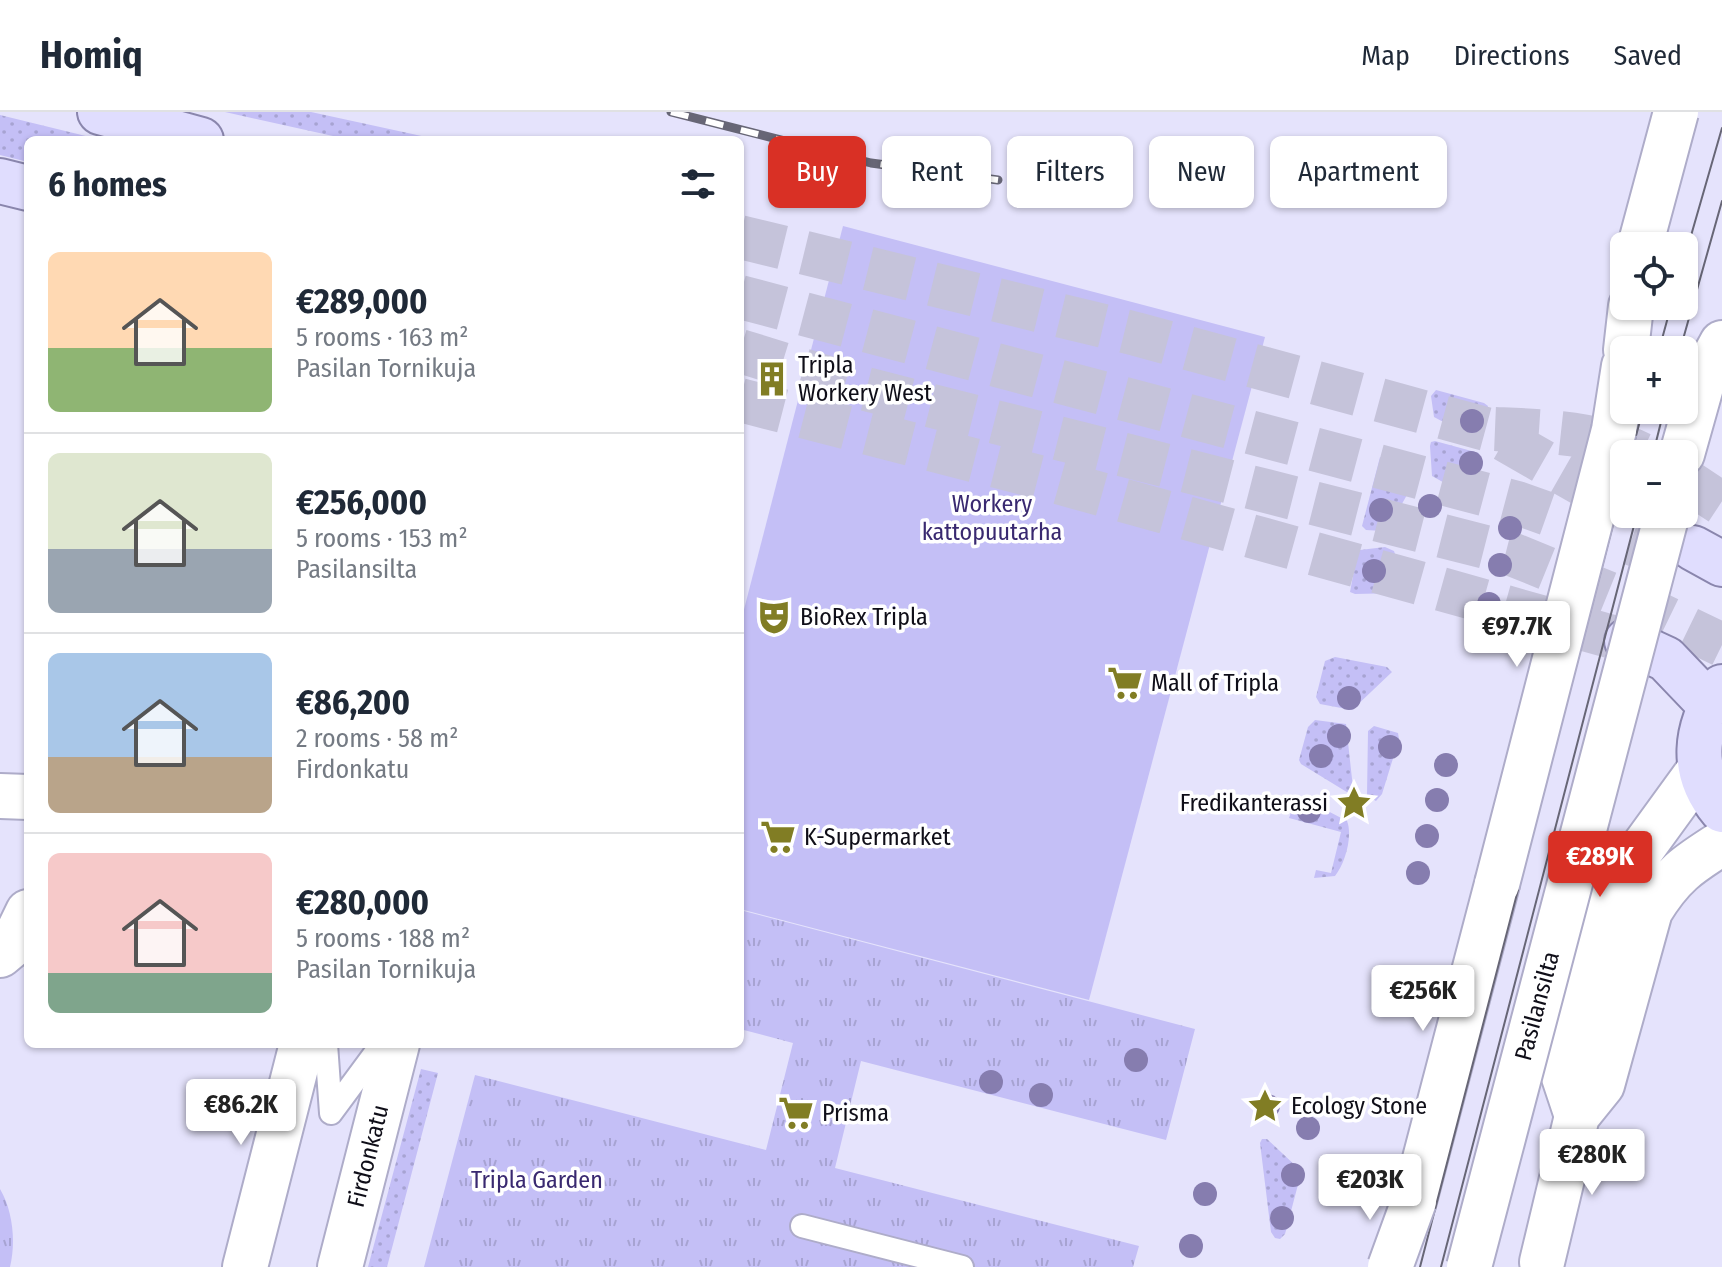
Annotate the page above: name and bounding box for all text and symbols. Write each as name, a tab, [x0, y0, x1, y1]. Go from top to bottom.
text: Homiq	[40, 32, 143, 78]
text: Map	[1361, 39, 1410, 72]
text: Directions	[1454, 39, 1570, 72]
text: Saved	[1614, 39, 1682, 72]
chip: Buy	[768, 136, 866, 208]
chip: Rent	[882, 136, 991, 208]
chip: Filters	[1007, 136, 1133, 208]
chip: New	[1149, 136, 1254, 208]
chip: Apartment	[1270, 136, 1447, 208]
icon: filters	[676, 162, 720, 206]
text: 6 homes	[48, 164, 167, 205]
map controls	[1610, 232, 1698, 528]
button: locate	[1610, 232, 1698, 320]
text: €289,000	[296, 281, 428, 322]
icon: home	[112, 284, 208, 380]
text: 5 rooms · 163 m²	[296, 322, 469, 353]
button: +	[1610, 336, 1698, 424]
place label: Tripla Workery West	[798, 351, 932, 407]
text: Pasilan Tornikuja	[296, 353, 476, 384]
building icon: Tripla Workery West	[753, 360, 791, 398]
button: −	[1610, 440, 1698, 528]
text: €256,000	[296, 482, 427, 523]
icon: home	[112, 485, 208, 581]
park label: Workery kattopuutarha	[922, 490, 1062, 546]
text: 5 rooms · 153 m²	[296, 523, 468, 554]
text: Pasilansilta	[296, 554, 417, 585]
theatre icon: BioRex Tripla	[755, 598, 793, 636]
pin: €97.7K	[1452, 601, 1582, 669]
place label: BioRex Tripla	[800, 603, 928, 631]
text: €97.7K	[1482, 611, 1552, 642]
supermarket icon: Mall of Tripla	[1106, 664, 1144, 702]
place label: Mall of Tripla	[1151, 669, 1279, 697]
text: €86,200	[296, 682, 410, 723]
icon: home	[112, 685, 208, 781]
text: 2 rooms · 58 m²	[296, 723, 458, 754]
text: Firdonkatu	[296, 754, 409, 785]
place icon: Fredikanterassi	[1335, 784, 1373, 822]
place label: Fredikanterassi	[1180, 789, 1328, 817]
supermarket icon: K-Supermarket	[759, 818, 797, 856]
place label: K-Supermarket	[804, 823, 951, 851]
pin: €289K	[1544, 831, 1656, 899]
text: €289K	[1566, 841, 1634, 872]
text: €280,000	[296, 882, 429, 923]
icon: home	[112, 885, 208, 981]
text: 5 rooms · 188 m²	[296, 923, 470, 954]
street label: Pasilansilta	[1509, 948, 1565, 1064]
text: Pasilan Tornikuja	[296, 954, 476, 985]
pin: €256K	[1367, 965, 1479, 1033]
text: €256K	[1389, 975, 1457, 1006]
pin: €86.2K	[176, 1079, 306, 1147]
place icon: Ecology Stone	[1246, 1087, 1284, 1125]
text: €86.2K	[204, 1089, 278, 1120]
place label: Ecology Stone	[1291, 1092, 1427, 1120]
supermarket icon: Prisma	[777, 1094, 815, 1132]
place label: Prisma	[822, 1099, 889, 1127]
street label: Firdonkatu	[342, 1102, 394, 1210]
pin: €280K	[1536, 1129, 1648, 1197]
text: €280K	[1558, 1139, 1626, 1170]
pin: €203K	[1314, 1154, 1426, 1222]
text: €203K	[1336, 1164, 1404, 1195]
park label: Tripla Garden	[471, 1166, 603, 1194]

